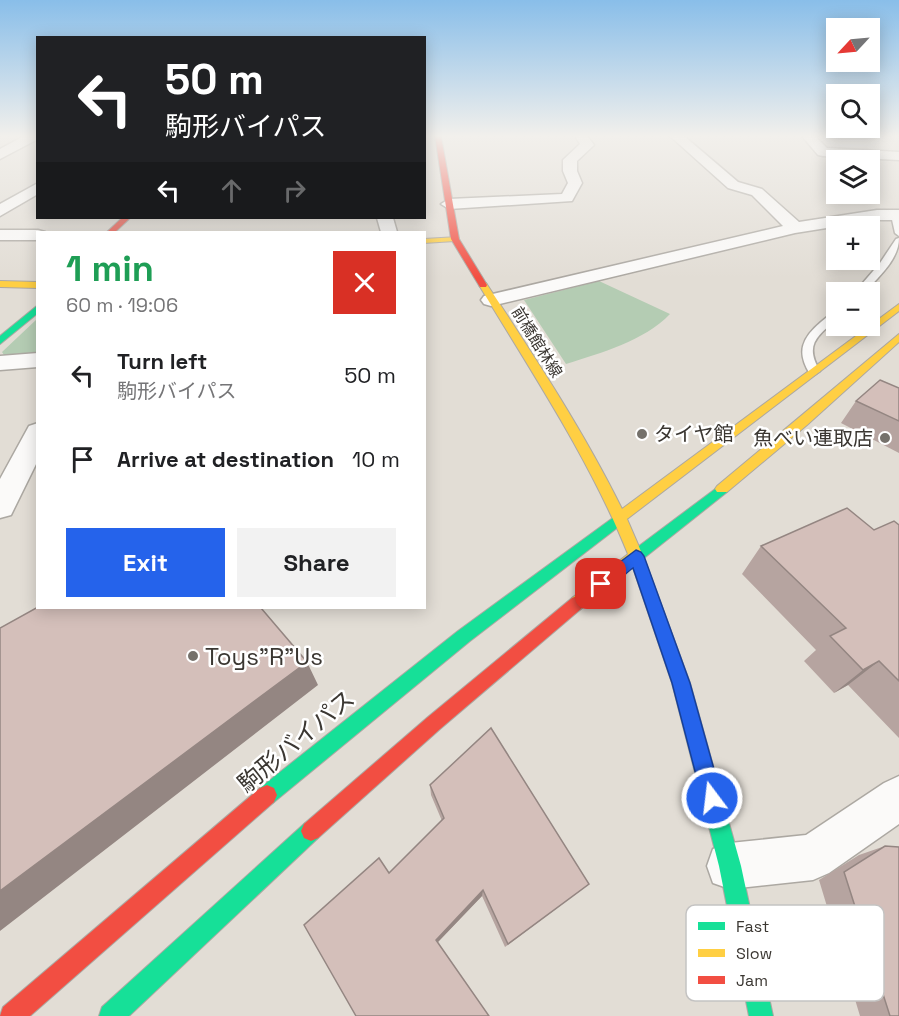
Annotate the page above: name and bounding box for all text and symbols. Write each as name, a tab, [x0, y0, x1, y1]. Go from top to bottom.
north arrow	[826, 18, 880, 72]
map controls	[826, 18, 880, 336]
text: 50 m	[165, 53, 264, 106]
icon: left	[66, 60, 144, 138]
button: search	[826, 84, 880, 138]
text: 駒形バイパス	[165, 109, 326, 144]
button: layers	[826, 150, 880, 204]
icon: left	[152, 174, 185, 207]
icon: ahead	[215, 174, 248, 207]
icon: right	[278, 174, 311, 207]
button: +	[826, 216, 880, 270]
text: 1 min	[66, 246, 154, 292]
button: close	[333, 251, 396, 314]
button: −	[826, 282, 880, 336]
text: 60 m · 19:06	[66, 292, 178, 318]
street label: 前橋館林線	[507, 303, 567, 381]
text: Turn left	[117, 347, 207, 375]
icon: left	[66, 359, 99, 392]
text: 50 m	[344, 361, 396, 389]
text: 駒形バイパス	[117, 378, 237, 404]
place label: タイヤ館	[654, 421, 733, 447]
place label: 魚べい連取店	[753, 425, 873, 451]
marker: タイヤ館	[635, 427, 649, 441]
marker: 魚べい連取店	[878, 431, 892, 445]
icon: arrive	[66, 443, 99, 476]
text: Arrive at destination	[117, 445, 334, 473]
text: 10 m	[352, 445, 400, 473]
button: Exit	[66, 528, 225, 597]
button: Share	[237, 528, 396, 597]
pin	[575, 558, 626, 609]
icon: arrive	[584, 567, 617, 600]
place label: Toys"R"Us	[205, 641, 323, 672]
marker: Toys"R"Us	[186, 649, 200, 663]
street label: 駒形バイパス	[231, 683, 361, 799]
position arrow	[680, 766, 744, 830]
legend	[686, 905, 884, 1001]
text: Fast	[736, 916, 769, 937]
text: Slow	[736, 943, 772, 964]
text: Jam	[736, 970, 768, 991]

